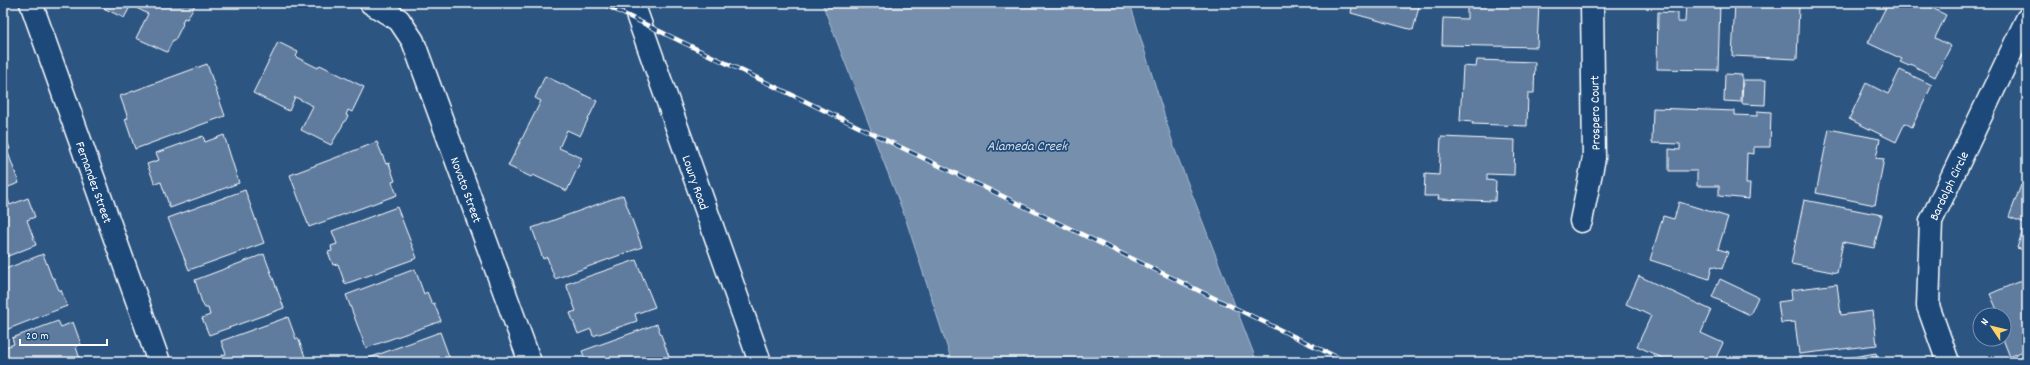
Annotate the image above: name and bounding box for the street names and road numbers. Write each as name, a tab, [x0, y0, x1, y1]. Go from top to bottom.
street label: Prospero Court	[1586, 75, 1607, 150]
street label: Fernandez Street	[69, 139, 116, 227]
street label: Bardolph Circle	[1926, 148, 1975, 224]
street label: Lowry Road	[676, 153, 712, 213]
street label: Novato Street	[444, 155, 486, 226]

